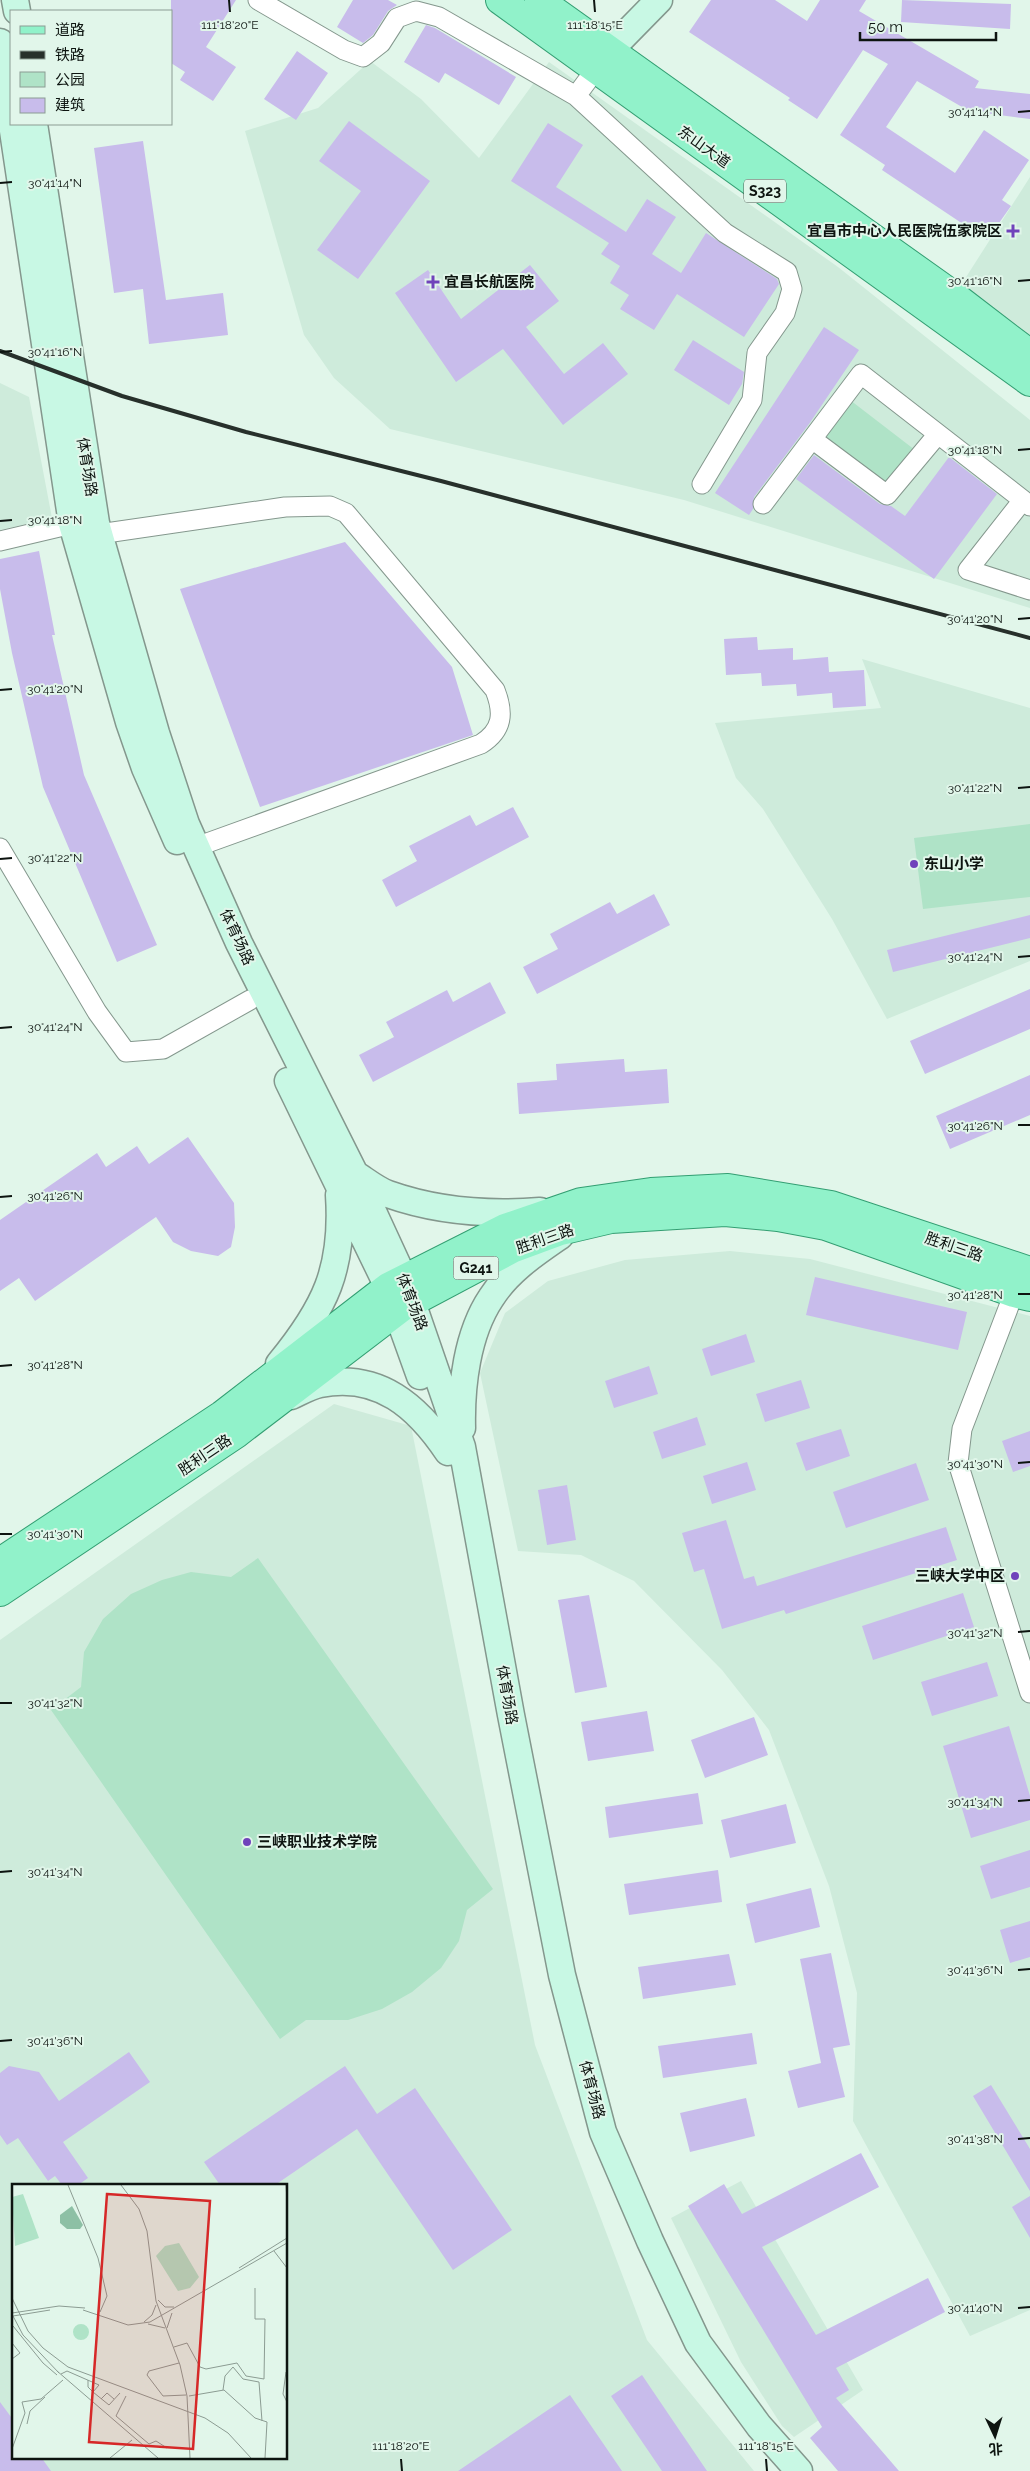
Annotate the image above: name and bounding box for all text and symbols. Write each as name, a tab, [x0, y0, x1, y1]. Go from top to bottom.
legend	[10, 10, 172, 125]
scale bar	[860, 10, 996, 42]
text: 111°18'20"E	[201, 18, 259, 32]
text: 111°18'15"E	[567, 18, 623, 32]
text: 50 m	[868, 18, 903, 36]
text: 道路	[55, 21, 85, 39]
text: 铁路	[55, 46, 85, 64]
text: 公园	[55, 71, 85, 89]
text: 建筑	[55, 96, 85, 114]
text: 30°41'14"N	[948, 105, 1002, 119]
street label: 东山大道	[674, 122, 734, 172]
text: 30°41'14"N	[28, 176, 82, 190]
road number: S323	[744, 180, 786, 202]
place label: 宜昌市中心人民医院伍家院区	[807, 222, 1002, 240]
marker: 宜昌市中心人民医院伍家院区	[1006, 224, 1020, 238]
place label: 宜昌长航医院	[444, 273, 534, 291]
text: 30°41'16"N	[948, 274, 1002, 288]
marker: 宜昌长航医院	[426, 275, 440, 289]
text: 30°41'16"N	[28, 345, 82, 359]
street label: 体育场路	[73, 436, 101, 498]
text: 30°41'18"N	[948, 443, 1002, 457]
text: 30°41'18"N	[28, 513, 82, 527]
text: 30°41'20"N	[947, 612, 1003, 626]
text: 30°41'20"N	[27, 682, 83, 696]
text: 30°41'22"N	[948, 781, 1002, 795]
text: 30°41'22"N	[28, 851, 82, 865]
place label: 东山小学	[924, 855, 984, 873]
marker: 东山小学	[908, 858, 920, 870]
street label: 体育场路	[216, 906, 258, 968]
text: 30°41'24"N	[948, 950, 1003, 964]
text: 30°41'24"N	[28, 1020, 83, 1034]
text: 30°41'26"N	[947, 1119, 1003, 1133]
text: 30°41'26"N	[27, 1189, 83, 1203]
street label: 胜利三路	[514, 1221, 576, 1257]
street label: 胜利三路	[923, 1229, 985, 1265]
road number: G241	[454, 1256, 498, 1280]
street label: 体育场路	[393, 1271, 431, 1333]
text: 30°41'28"N	[947, 1288, 1003, 1302]
text: 30°41'28"N	[27, 1358, 83, 1372]
street label: 胜利三路	[175, 1431, 235, 1479]
text: 30°41'30"N	[947, 1457, 1003, 1471]
text: 30°41'30"N	[27, 1527, 83, 1541]
place label: 三峡大学中区	[915, 1567, 1005, 1585]
marker: 三峡大学中区	[1009, 1570, 1021, 1582]
text: 30°41'32"N	[948, 1626, 1002, 1640]
street label: 体育场路	[493, 1664, 521, 1726]
text: 30°41'32"N	[28, 1696, 82, 1710]
text: 30°41'34"N	[947, 1795, 1003, 1809]
place label: 三峡职业技术学院	[257, 1833, 377, 1851]
marker: 三峡职业技术学院	[241, 1836, 253, 1848]
text: 30°41'34"N	[27, 1865, 83, 1879]
text: 30°41'36"N	[947, 1963, 1003, 1977]
text: 30°41'36"N	[27, 2034, 83, 2048]
street label: 体育场路	[576, 2059, 608, 2121]
text: 30°41'38"N	[947, 2132, 1003, 2146]
inset map	[12, 2184, 288, 2458]
text: 30°41'40"N	[947, 2301, 1003, 2315]
north arrow	[970, 2411, 1020, 2461]
text: 111°18'20"E	[372, 2439, 430, 2453]
text: 111°18'15"E	[738, 2439, 794, 2453]
text: 北	[988, 2440, 1003, 2457]

